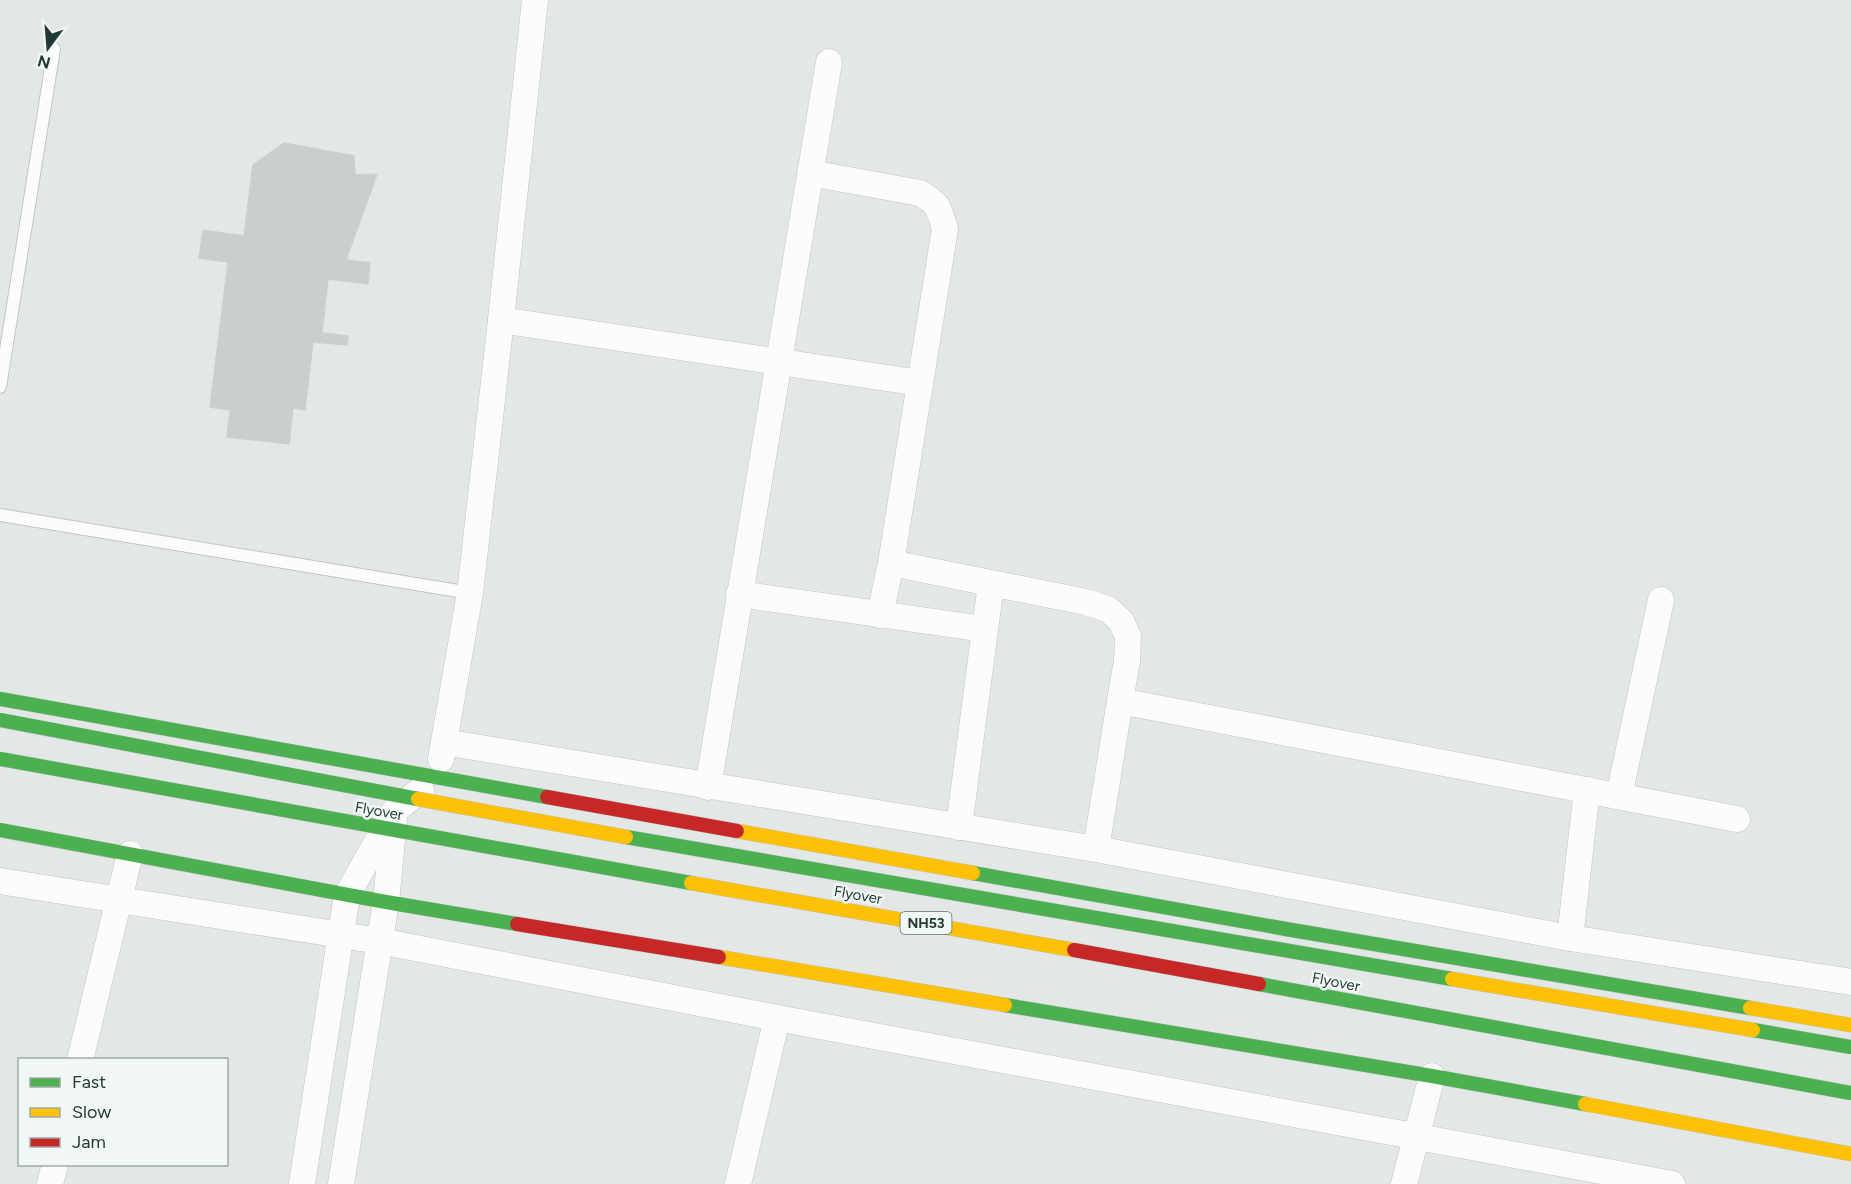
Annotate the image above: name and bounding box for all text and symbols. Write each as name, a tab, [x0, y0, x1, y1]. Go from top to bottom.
north arrow	[18, 18, 78, 78]
text: N	[35, 51, 53, 73]
street label: Flyover	[354, 798, 404, 824]
street label: Flyover	[833, 882, 883, 908]
road number: NH53	[900, 912, 952, 934]
street label: Flyover	[1310, 969, 1362, 995]
legend	[18, 1058, 228, 1166]
text: Fast	[72, 1071, 106, 1093]
text: Slow	[72, 1101, 111, 1123]
text: Jam	[72, 1131, 106, 1153]

